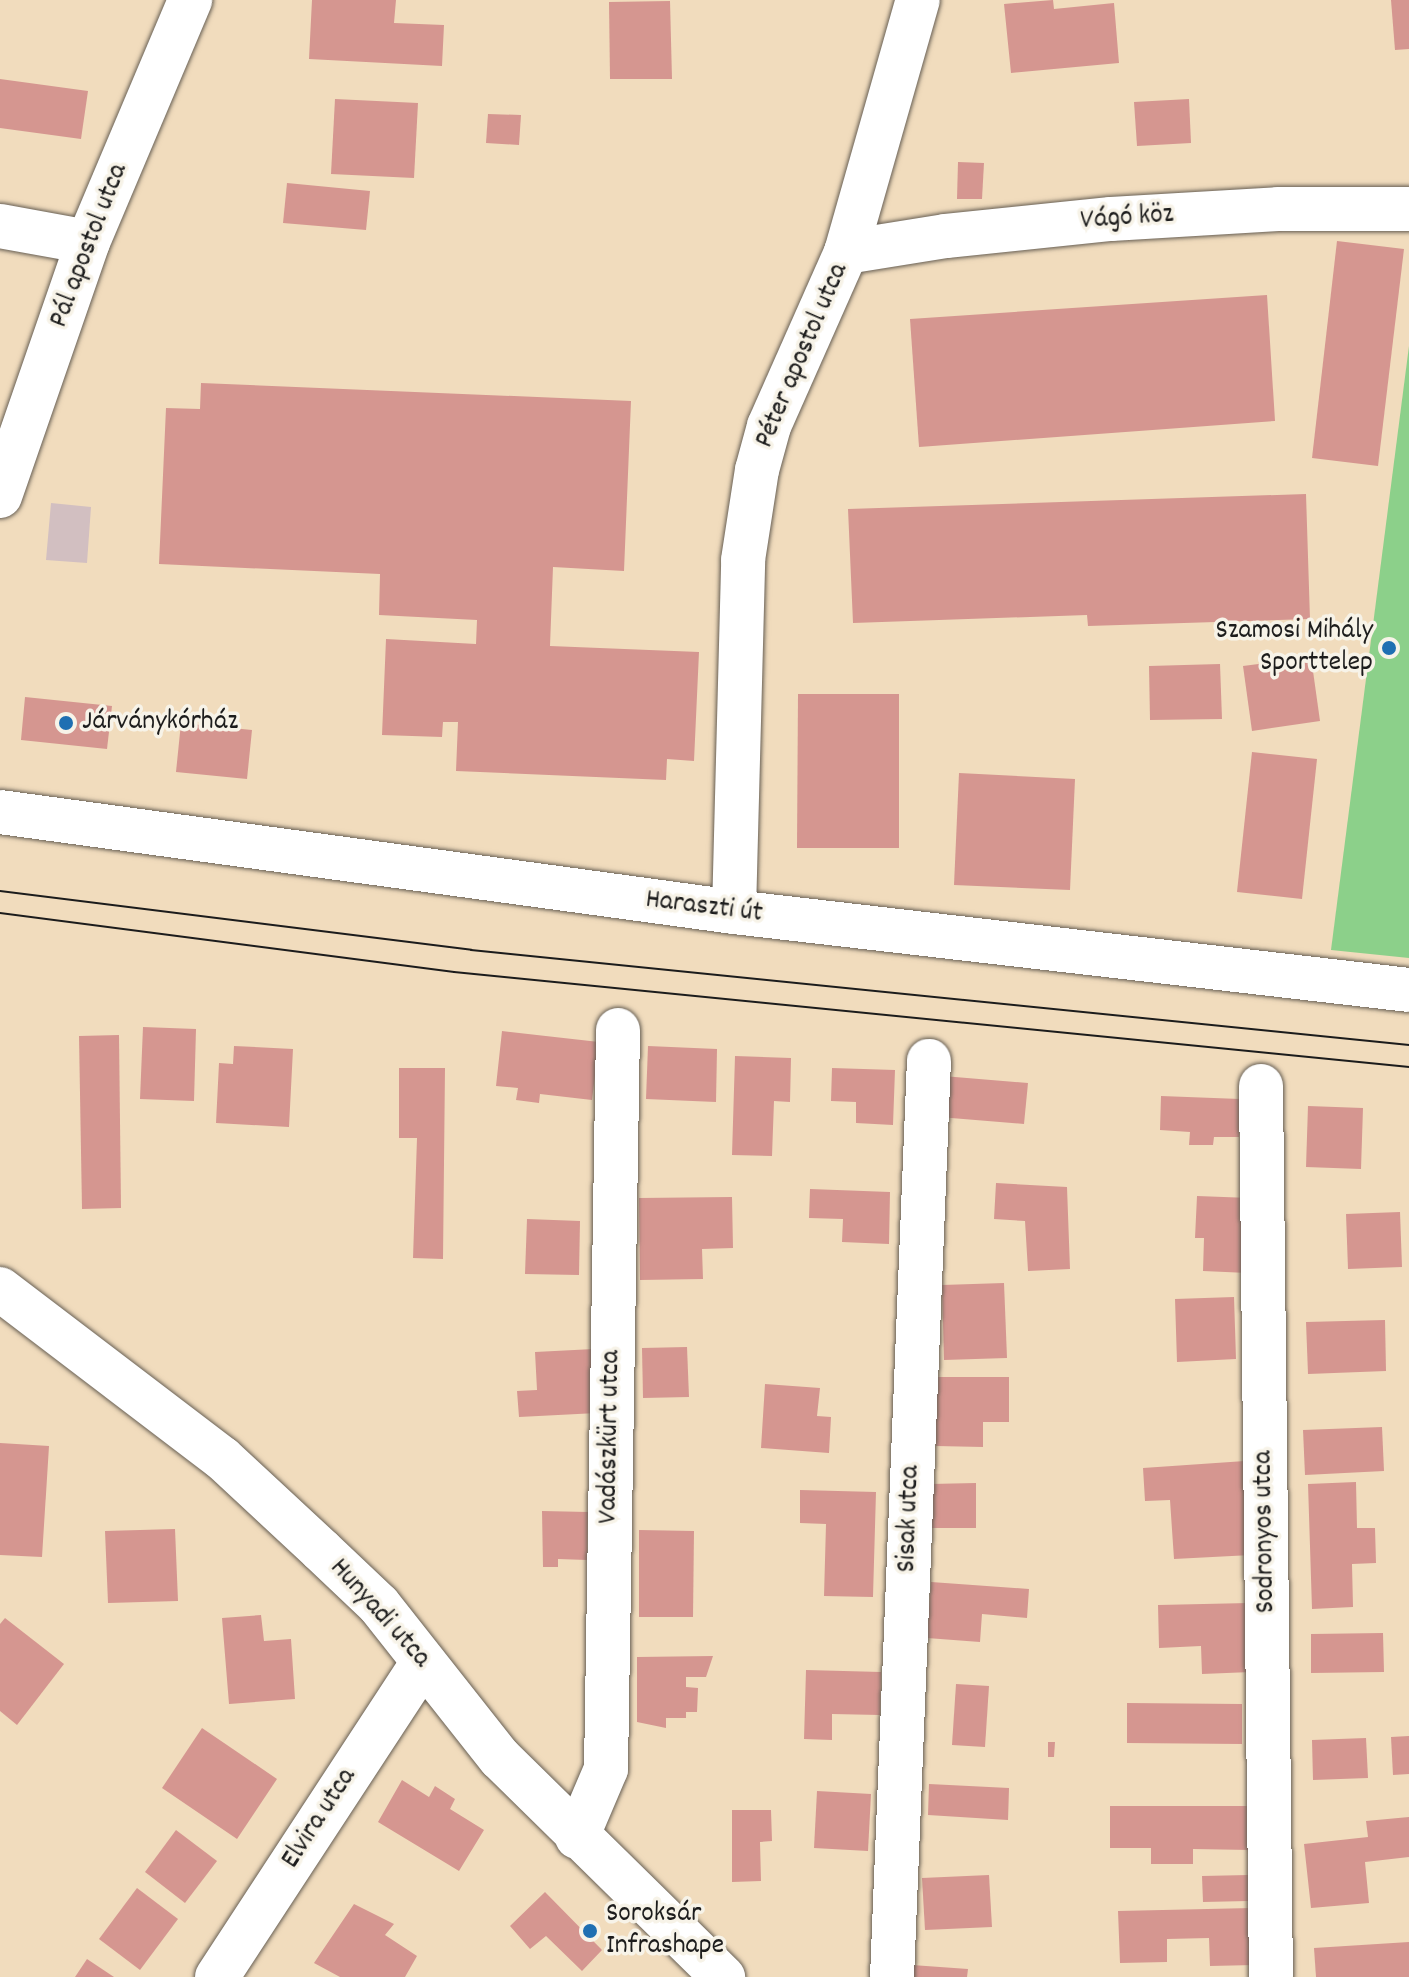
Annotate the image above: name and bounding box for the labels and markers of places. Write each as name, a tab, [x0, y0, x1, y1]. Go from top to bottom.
place label: Szamosi Mihály Sporttelep	[1216, 615, 1373, 681]
marker: Szamosi Mihály Sporttelep	[1380, 639, 1398, 657]
place label: Járványkórház	[82, 706, 238, 740]
marker: Járványkórház	[57, 714, 75, 732]
place label: Soroksár Infrashape	[606, 1898, 724, 1964]
marker: Soroksár Infrashape	[581, 1922, 599, 1940]

